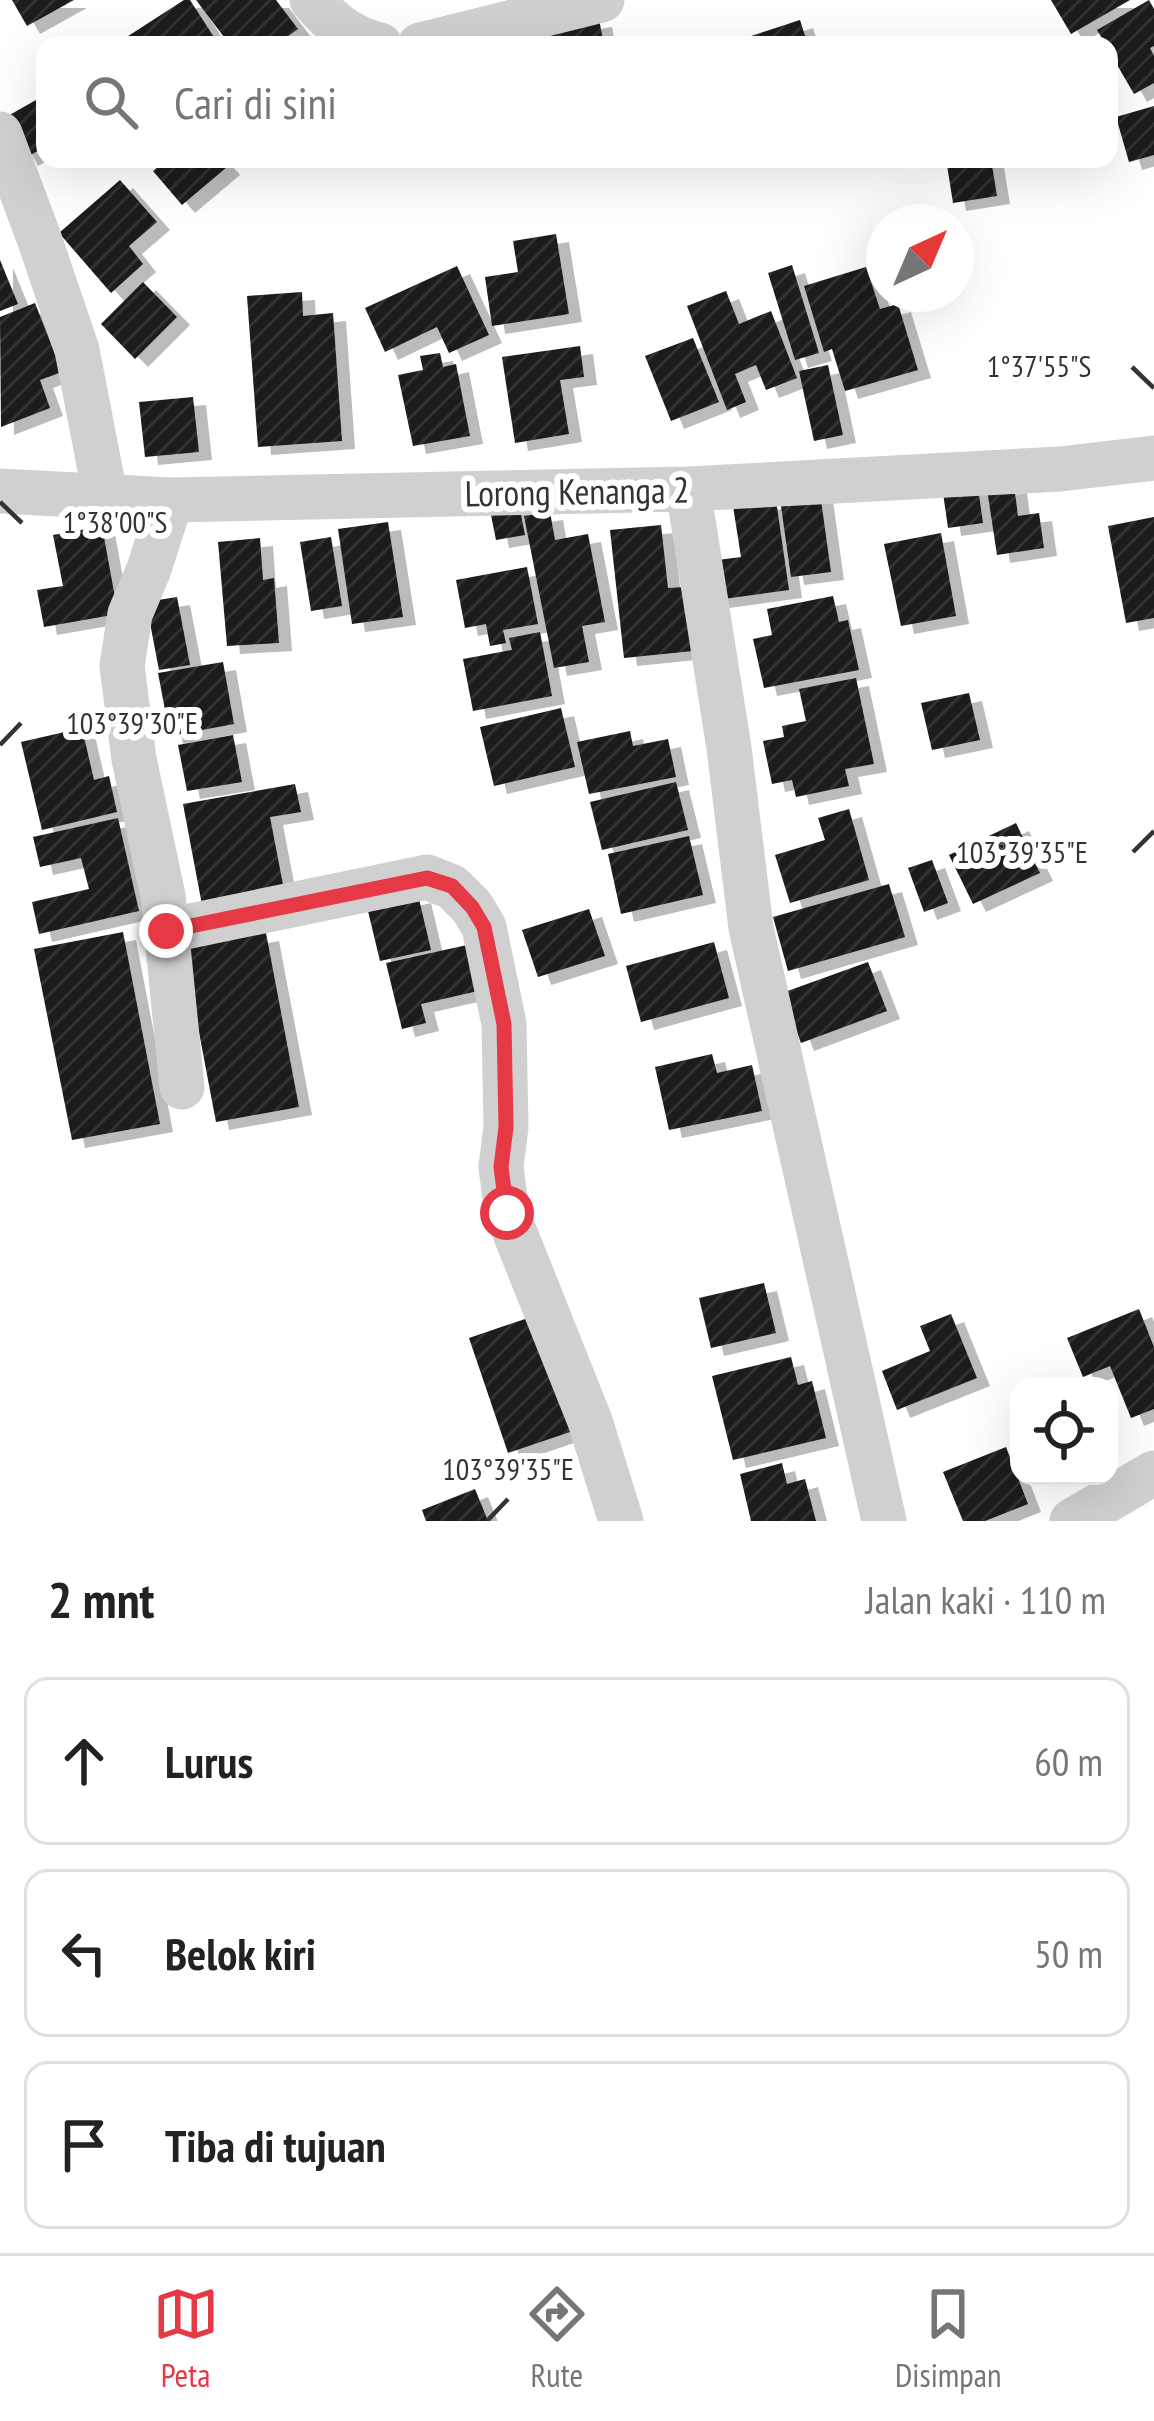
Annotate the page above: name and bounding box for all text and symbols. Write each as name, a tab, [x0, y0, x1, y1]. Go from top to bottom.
search box	[36, 36, 1118, 168]
icon: search	[78, 69, 144, 135]
text: Cari di sini	[174, 73, 337, 131]
north arrow	[866, 204, 974, 312]
text: 1°37'55"S	[987, 346, 1091, 385]
street label: Lorong Kenanga 2	[464, 466, 690, 516]
text: 1°38'00"S	[63, 502, 167, 541]
text: 103°39'30"E	[66, 703, 198, 742]
text: 103°39'35"E	[956, 832, 1088, 871]
route end	[139, 904, 193, 958]
route start	[480, 1186, 534, 1240]
map controls	[1010, 1377, 1118, 1485]
button: locate	[1010, 1377, 1118, 1485]
text: 103°39'35"E	[442, 1449, 574, 1488]
text: 2 mnt	[48, 1566, 154, 1632]
text: Jalan kaki · 110 m	[865, 1574, 1106, 1625]
icon: ahead	[51, 1728, 117, 1794]
text: Lurus	[165, 1732, 253, 1790]
text: 60 m	[1034, 1736, 1103, 1787]
icon: left	[51, 1920, 117, 1986]
text: Belok kiri	[165, 1924, 316, 1982]
text: 50 m	[1034, 1928, 1103, 1979]
icon: arrive	[51, 2112, 117, 2178]
text: Tiba di tujuan	[165, 2116, 386, 2174]
tab: Peta	[153, 2281, 219, 2396]
tab: Rute	[524, 2281, 590, 2396]
tab: Disimpan	[895, 2281, 1001, 2396]

